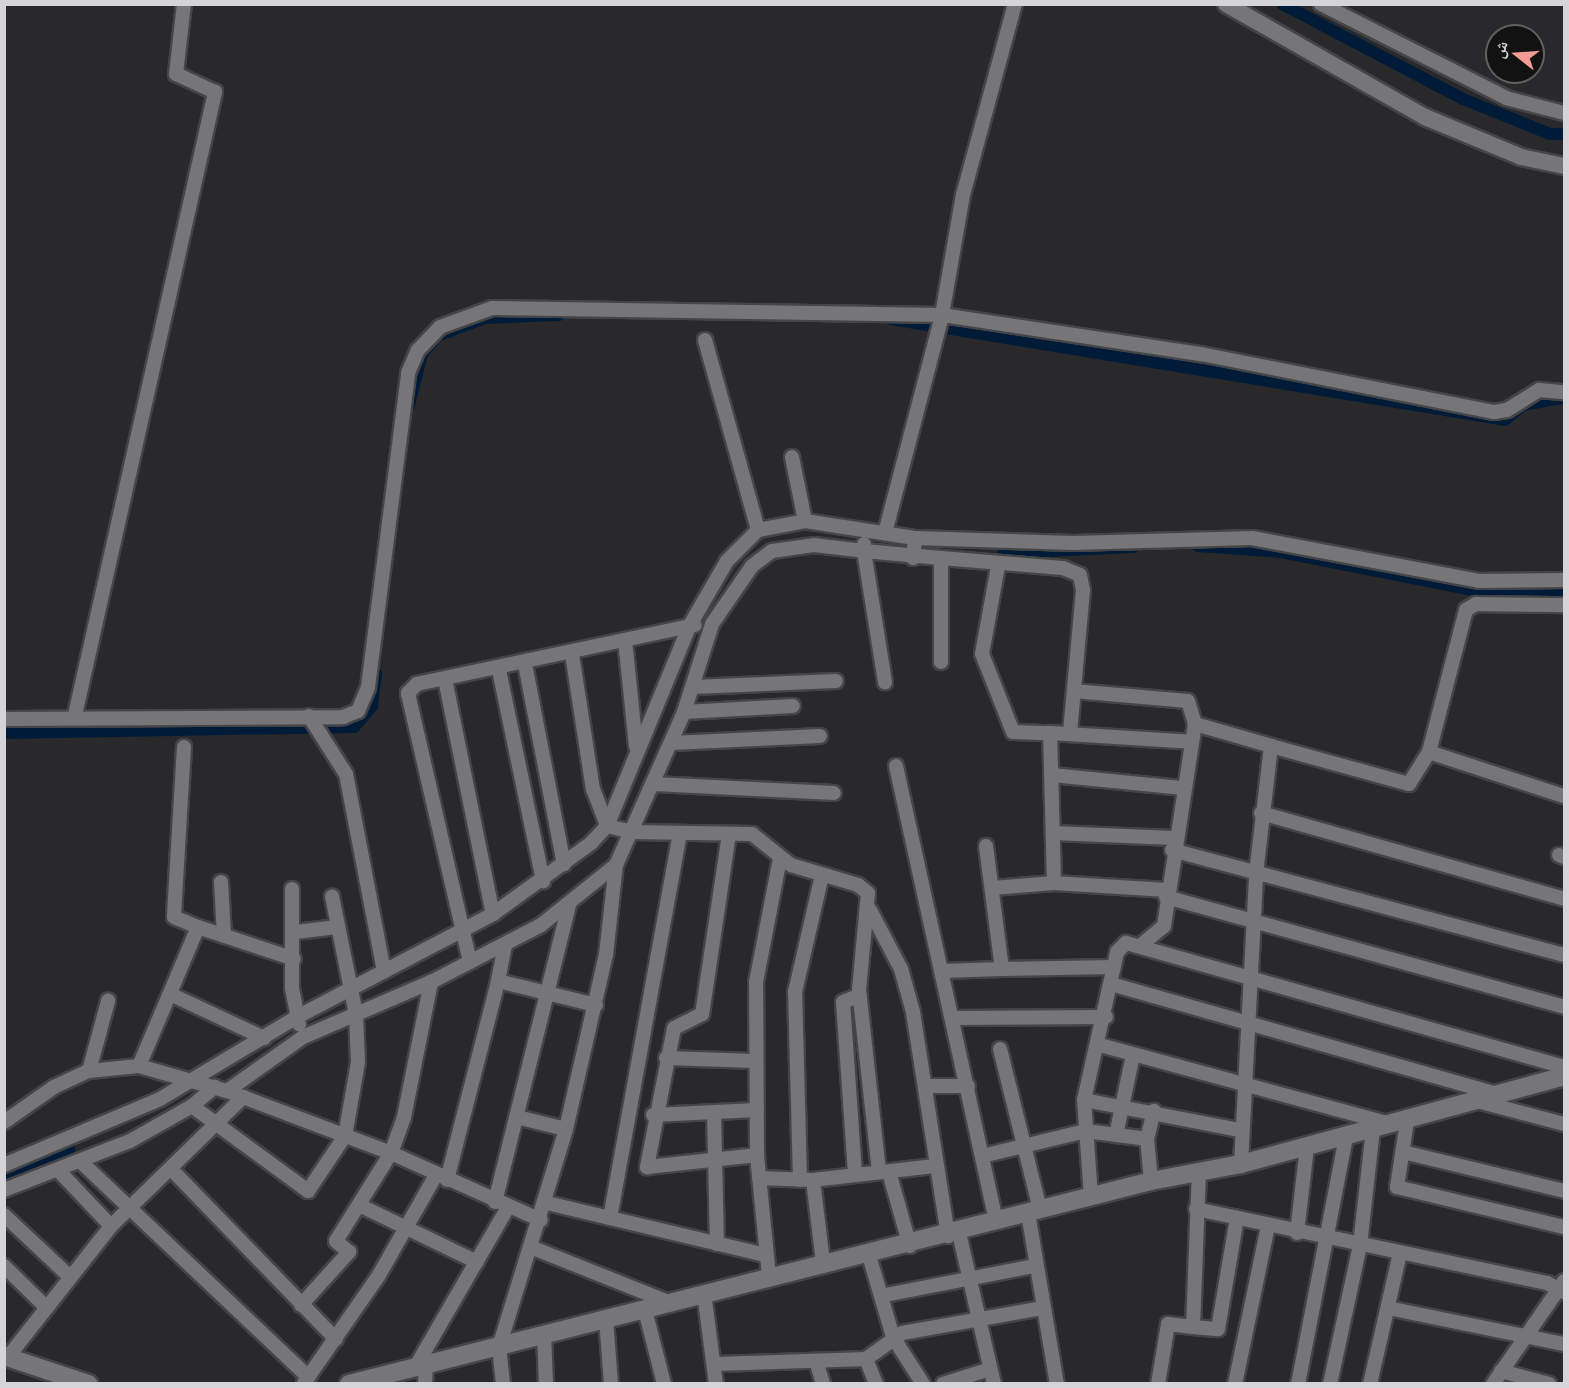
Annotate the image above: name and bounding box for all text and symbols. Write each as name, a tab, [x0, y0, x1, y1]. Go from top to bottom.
north arrow	[1485, 24, 1545, 84]
text: ش	[1487, 38, 1513, 61]

